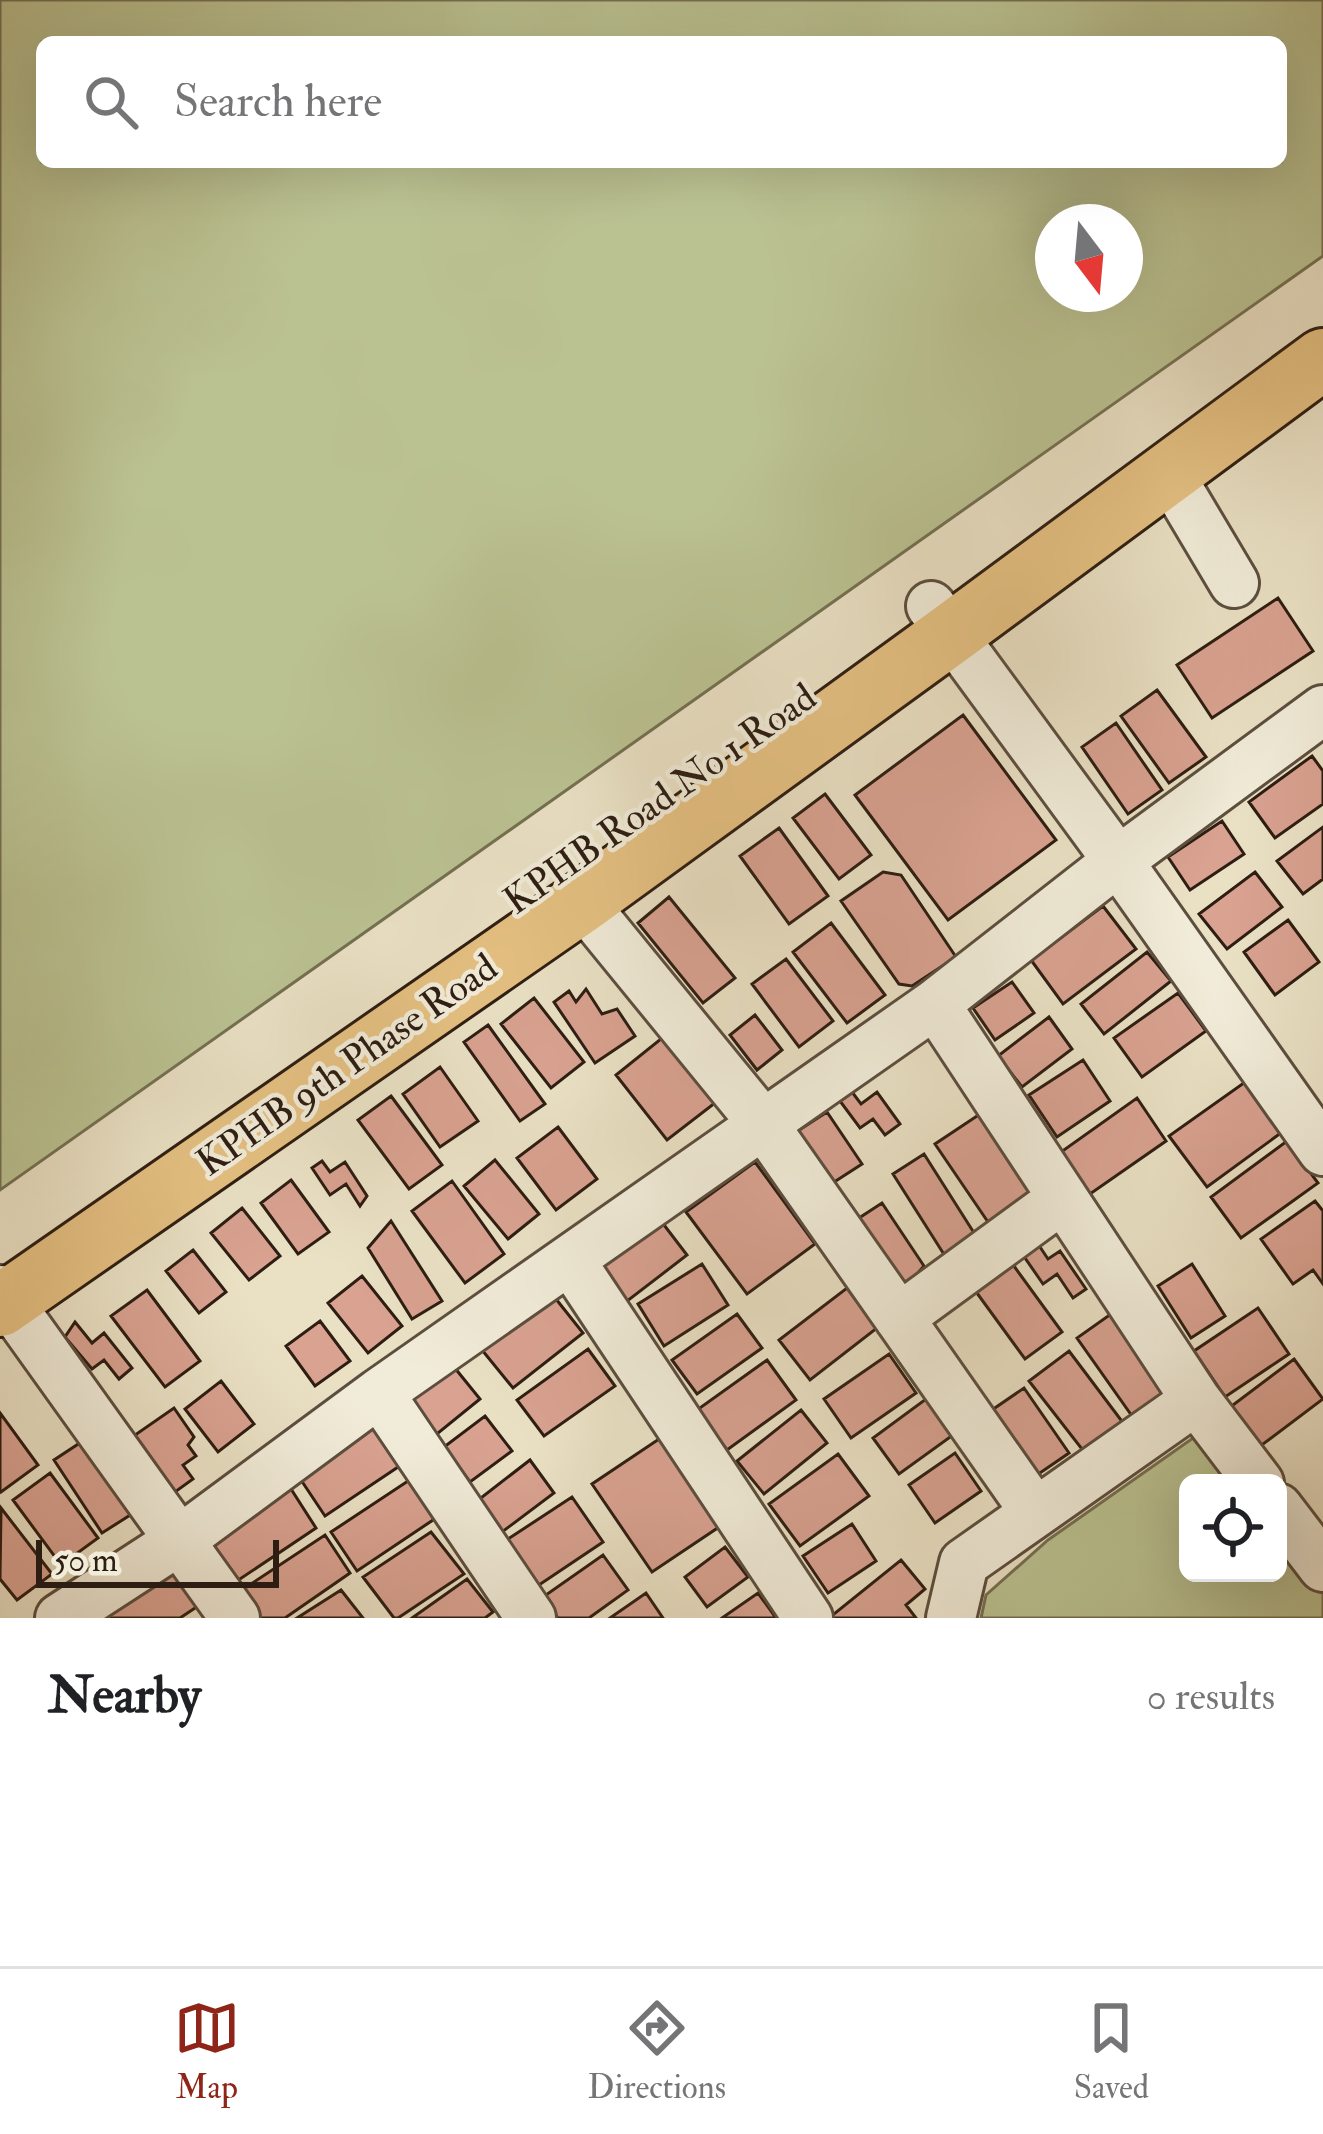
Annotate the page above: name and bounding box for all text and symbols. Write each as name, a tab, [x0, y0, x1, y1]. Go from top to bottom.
search box	[36, 36, 1287, 168]
icon: search	[78, 69, 144, 135]
text: Search here	[174, 74, 382, 130]
north arrow	[1035, 204, 1143, 312]
street label: KPHB Road No 1 Road	[494, 673, 826, 925]
street label: KPHB 9th Phase Road	[187, 943, 507, 1187]
map controls	[1179, 1474, 1287, 1582]
button: locate	[1179, 1474, 1287, 1582]
scale bar	[36, 1534, 279, 1587]
text: 50 m	[54, 1540, 118, 1581]
text: Nearby	[48, 1664, 201, 1728]
text: 0 results	[1147, 1672, 1275, 1721]
tab: Map	[174, 1995, 240, 2108]
tab: Directions	[588, 1995, 726, 2108]
tab: Saved	[1074, 1995, 1149, 2108]

